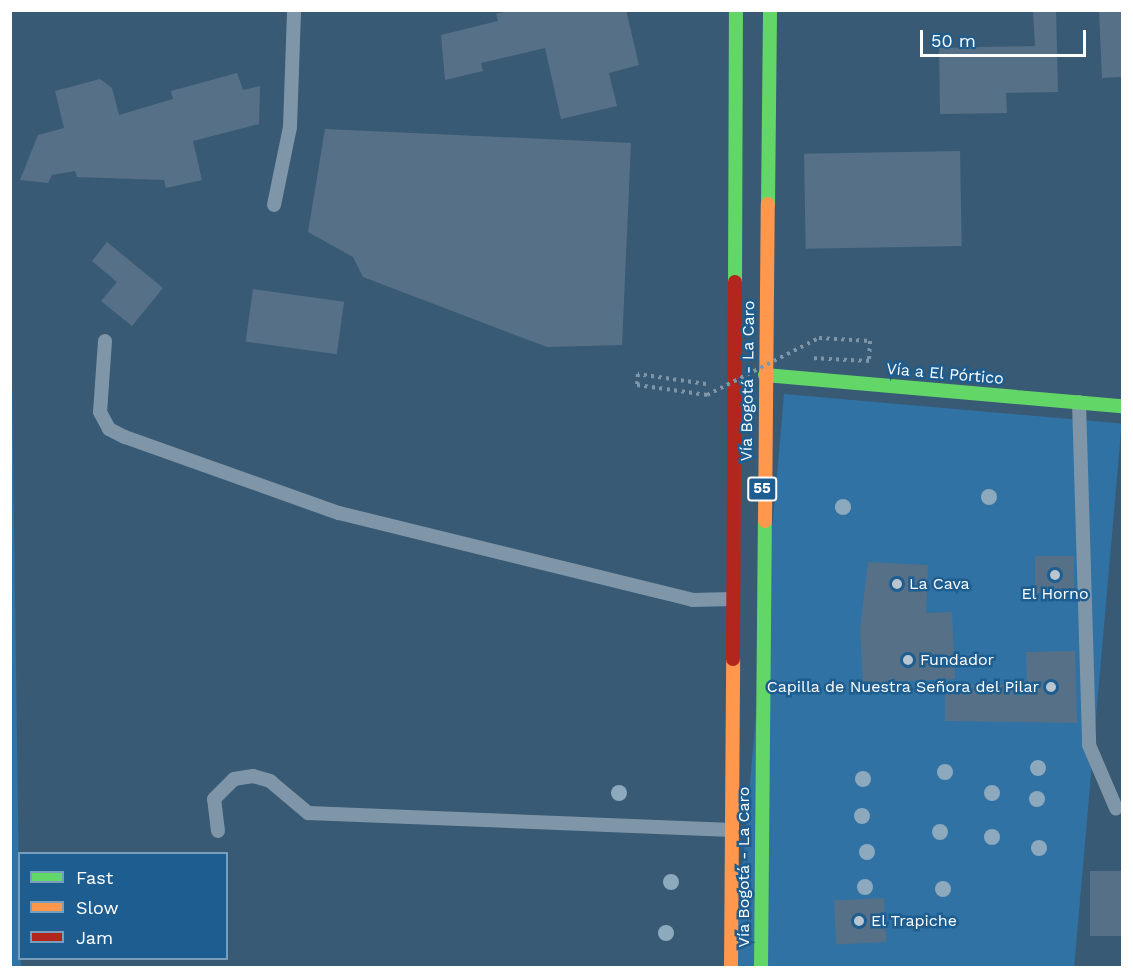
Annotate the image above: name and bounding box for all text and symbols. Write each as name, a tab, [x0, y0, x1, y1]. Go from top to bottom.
scale bar	[923, 18, 1090, 56]
text: 50 m	[931, 30, 976, 51]
street label: Vía Bogotá - La Caro	[737, 300, 759, 462]
street label: Vía a El Pórtico	[885, 359, 1005, 389]
road number: 55	[747, 477, 777, 501]
marker: El Horno	[1048, 568, 1062, 582]
place label: La Cava	[909, 574, 970, 594]
marker: La Cava	[890, 577, 904, 591]
place label: El Horno	[1021, 584, 1089, 604]
place label: Fundador	[920, 650, 994, 670]
marker: Fundador	[901, 653, 915, 667]
place label: Capilla de Nuestra Señora del Pilar	[765, 677, 1039, 697]
marker: Capilla de Nuestra Señora del Pilar	[1044, 680, 1058, 694]
street label: Vía Bogotá - La Caro	[734, 786, 754, 948]
legend	[18, 852, 228, 960]
text: Fast	[76, 867, 113, 888]
text: Slow	[76, 897, 119, 918]
place label: El Trapiche	[871, 911, 958, 931]
marker: El Trapiche	[852, 914, 866, 928]
text: Jam	[76, 927, 113, 948]

